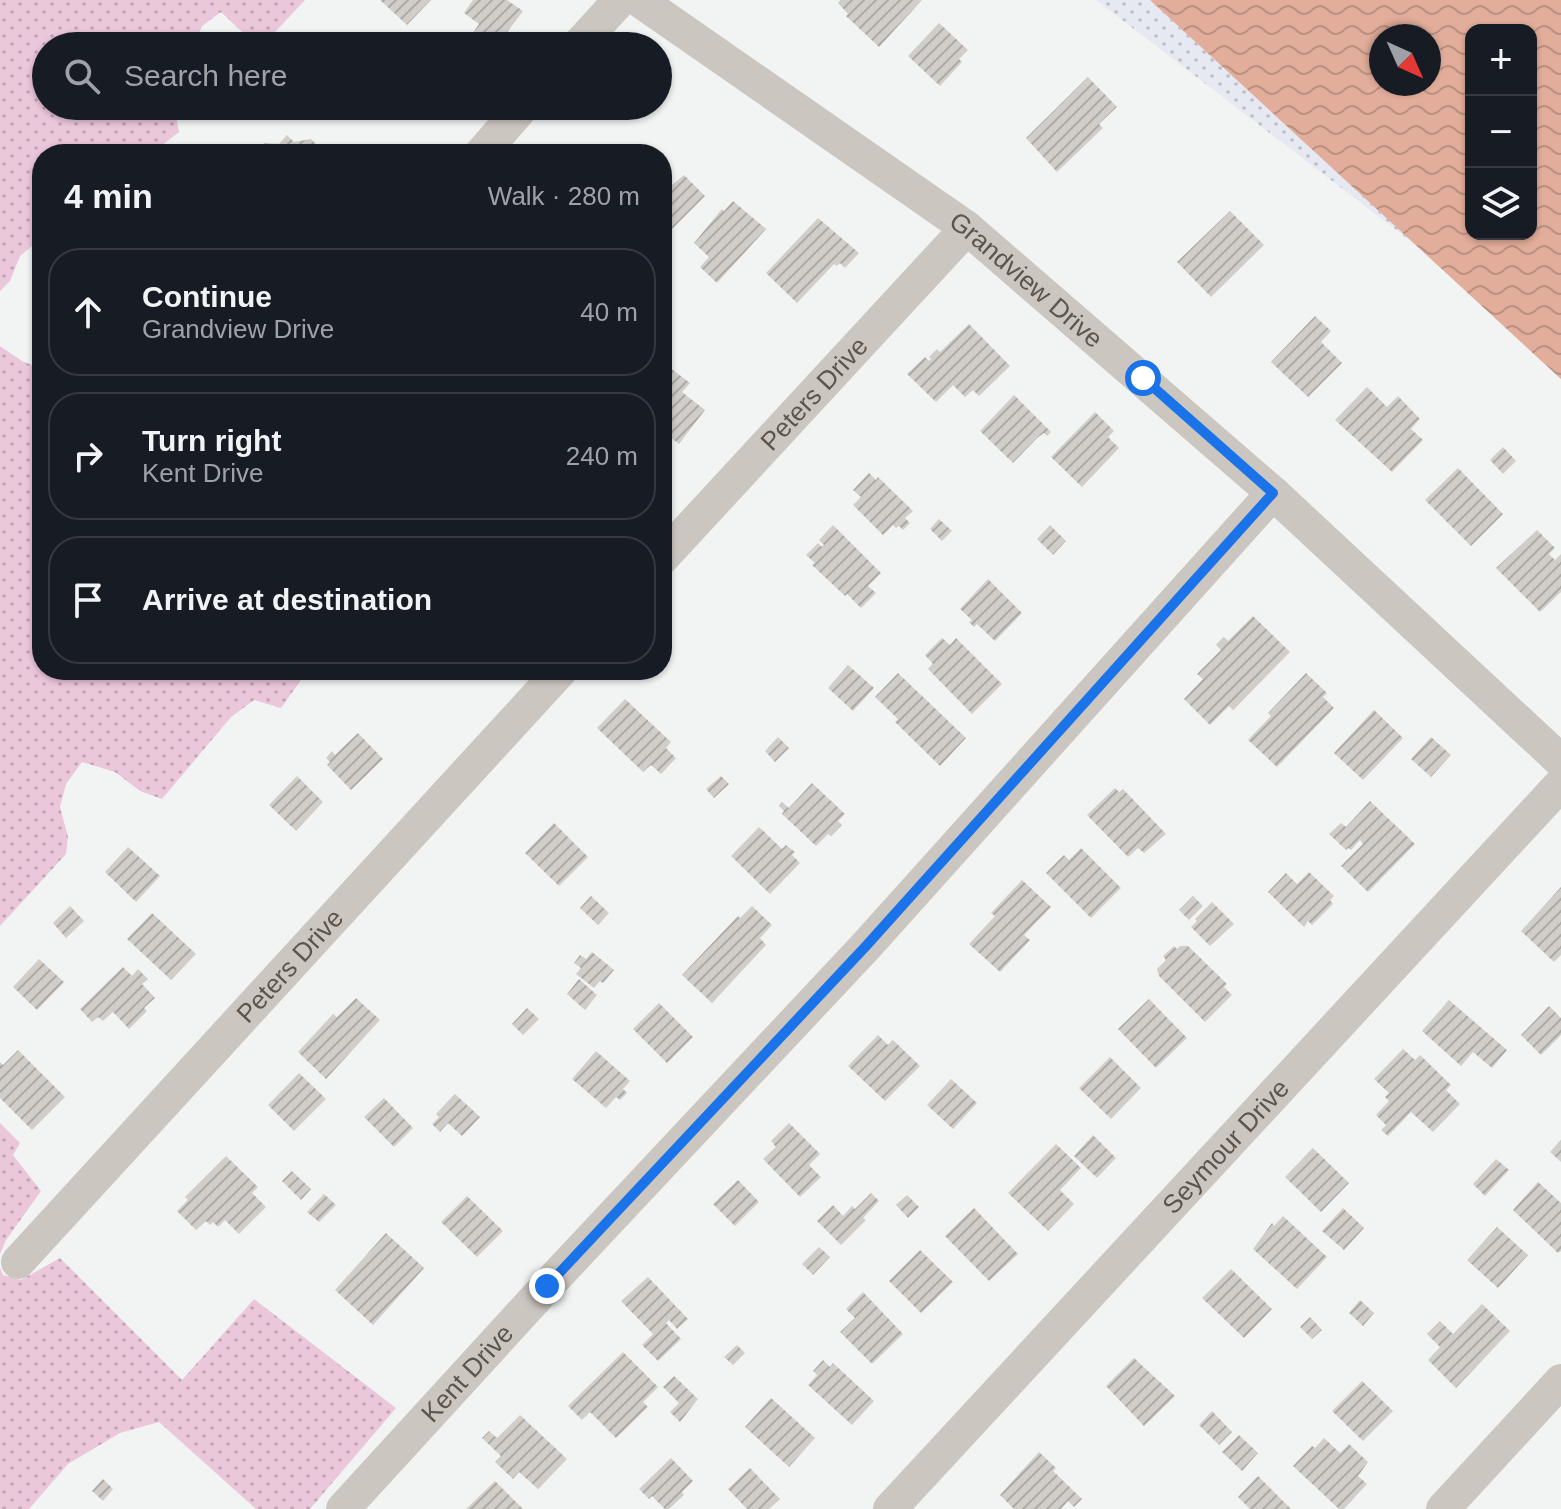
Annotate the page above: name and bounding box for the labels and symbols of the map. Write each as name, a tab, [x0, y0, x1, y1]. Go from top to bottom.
north arrow	[1369, 24, 1441, 96]
street label: Grandview Drive	[944, 206, 1109, 354]
street label: Peters Drive	[754, 331, 874, 456]
route start	[1125, 360, 1161, 396]
street label: Peters Drive	[230, 903, 349, 1029]
street label: Seymour Drive	[1156, 1073, 1295, 1220]
route end	[529, 1268, 565, 1304]
street label: Kent Drive	[415, 1318, 519, 1428]

